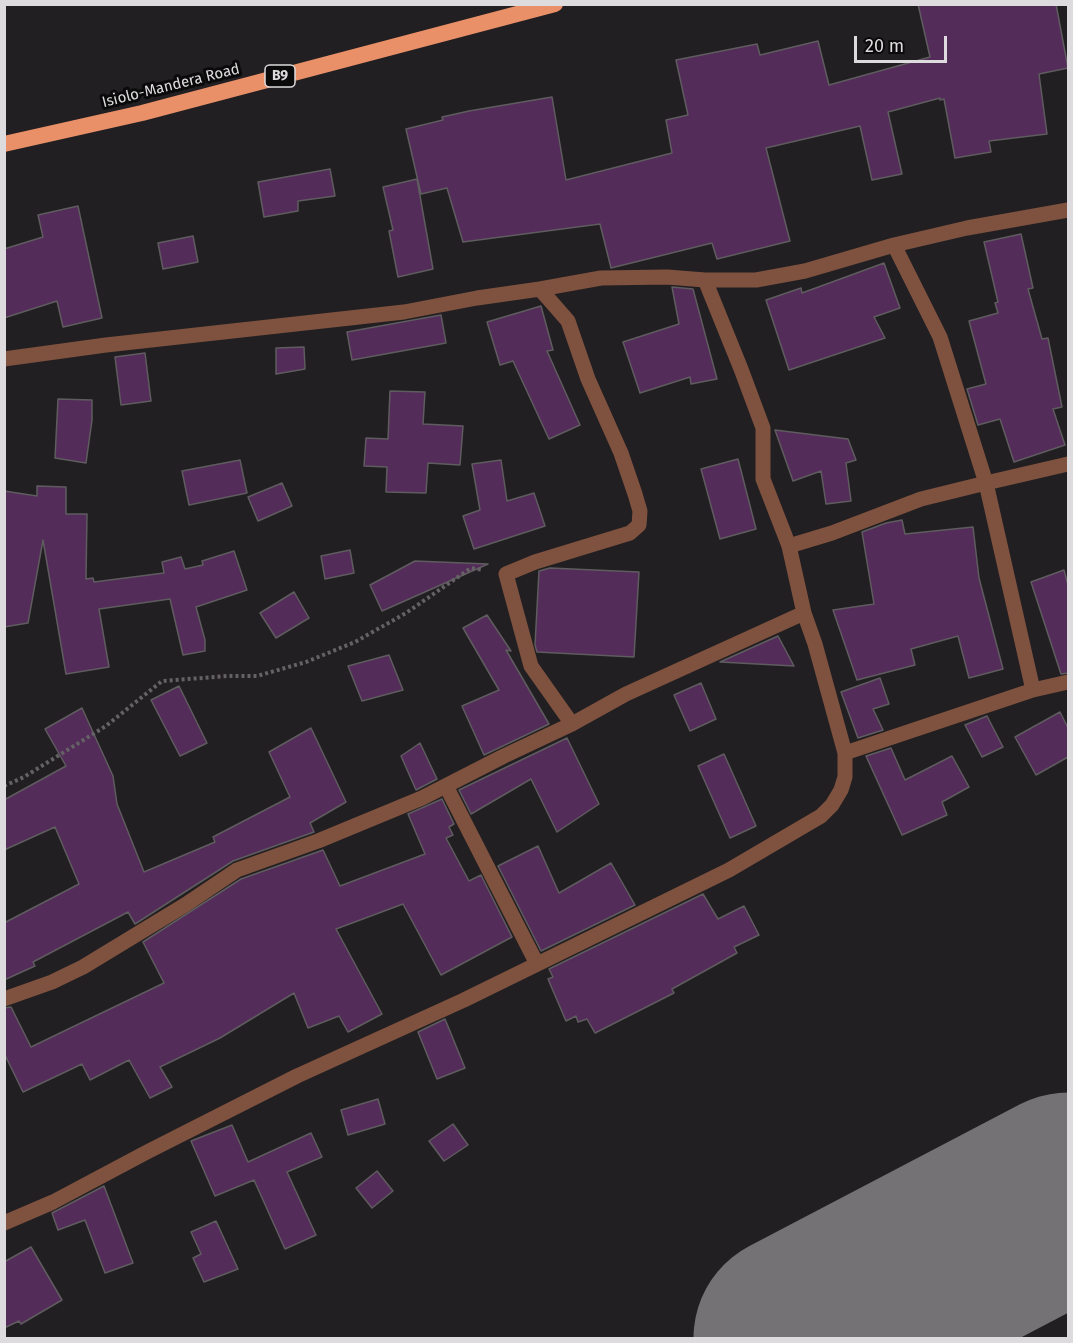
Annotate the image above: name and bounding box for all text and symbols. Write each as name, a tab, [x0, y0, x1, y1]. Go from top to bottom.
scale bar	[857, 24, 950, 62]
text: 20 m	[865, 35, 904, 57]
street label: Isiolo-Mandera Road	[100, 60, 242, 112]
road number: B9	[265, 65, 295, 87]

